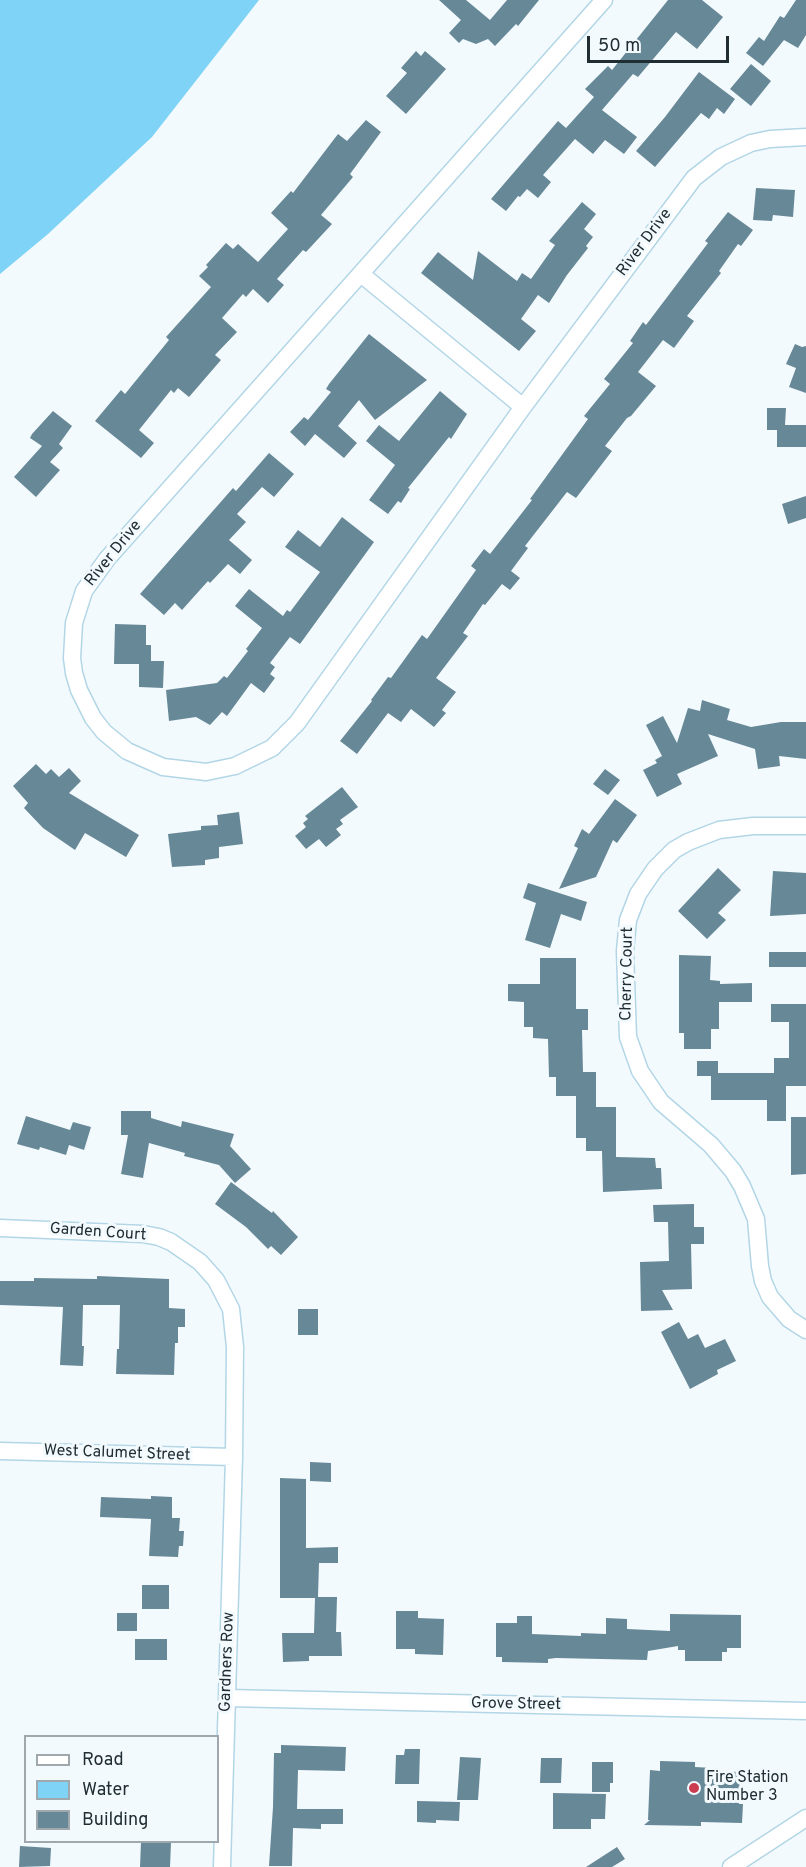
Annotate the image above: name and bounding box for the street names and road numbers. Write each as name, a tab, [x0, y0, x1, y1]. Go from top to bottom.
street label: River Drive	[613, 205, 677, 281]
street label: River Drive	[82, 517, 146, 591]
street label: Cherry Court	[618, 927, 638, 1021]
street label: Garden Court	[49, 1220, 147, 1246]
street label: West Calumet Street	[43, 1442, 191, 1466]
street label: Gardners Row	[217, 1612, 239, 1712]
street label: Grove Street	[471, 1695, 561, 1715]

